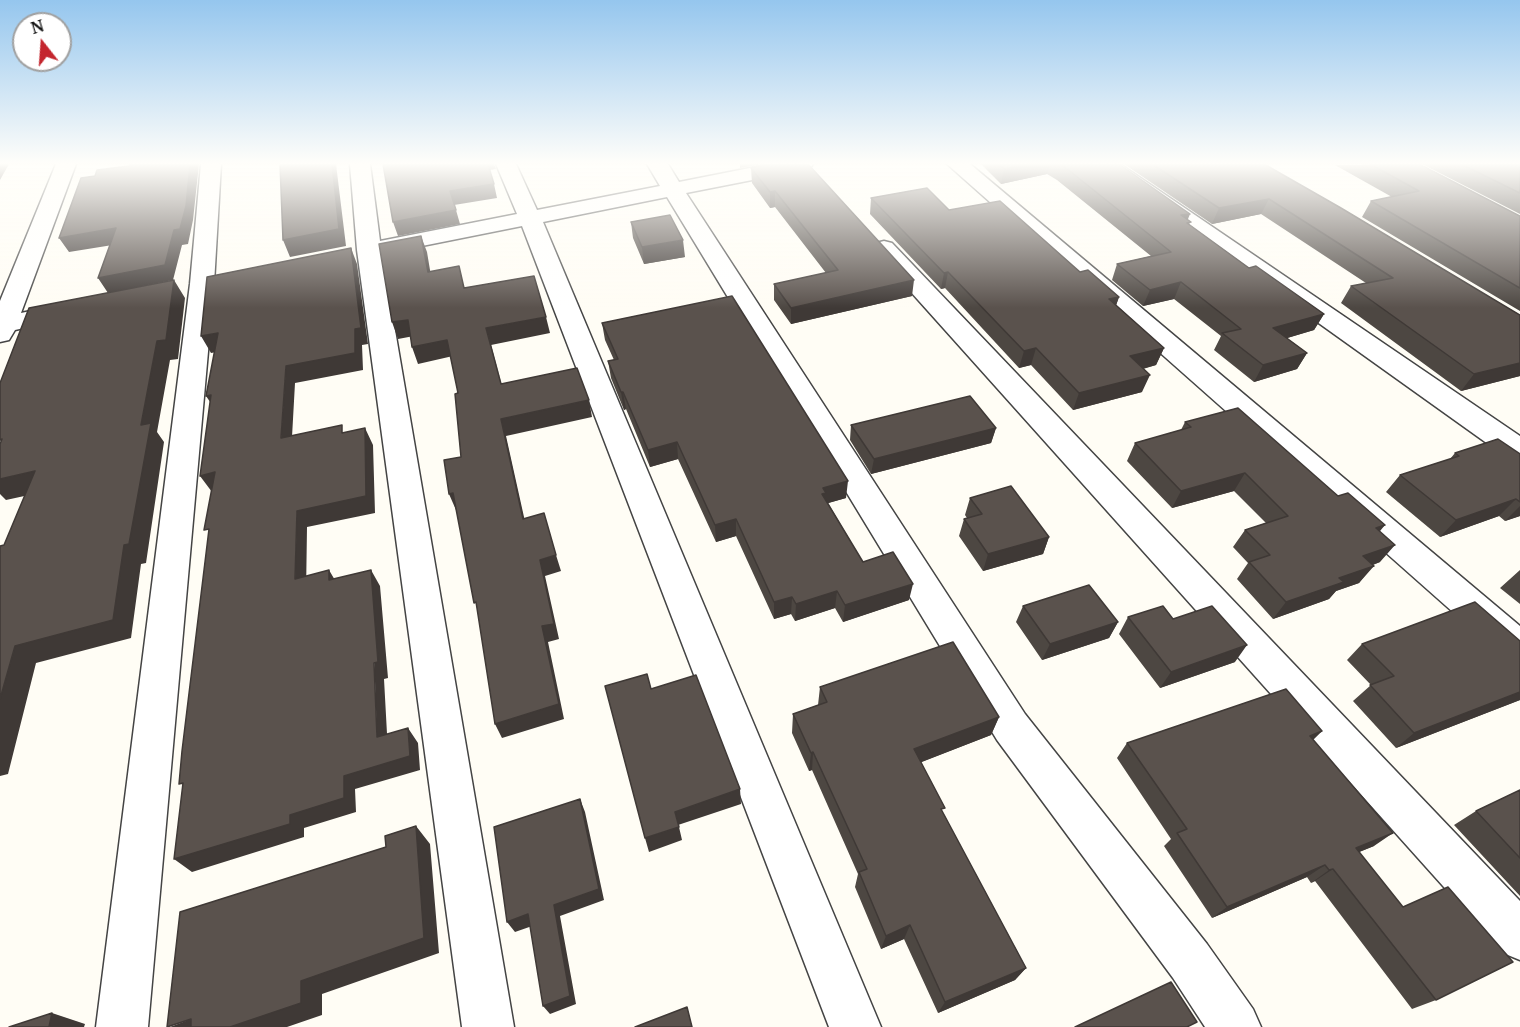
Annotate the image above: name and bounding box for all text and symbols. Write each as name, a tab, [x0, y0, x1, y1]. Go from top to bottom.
north arrow	[12, 12, 72, 72]
text: N	[28, 14, 47, 39]

